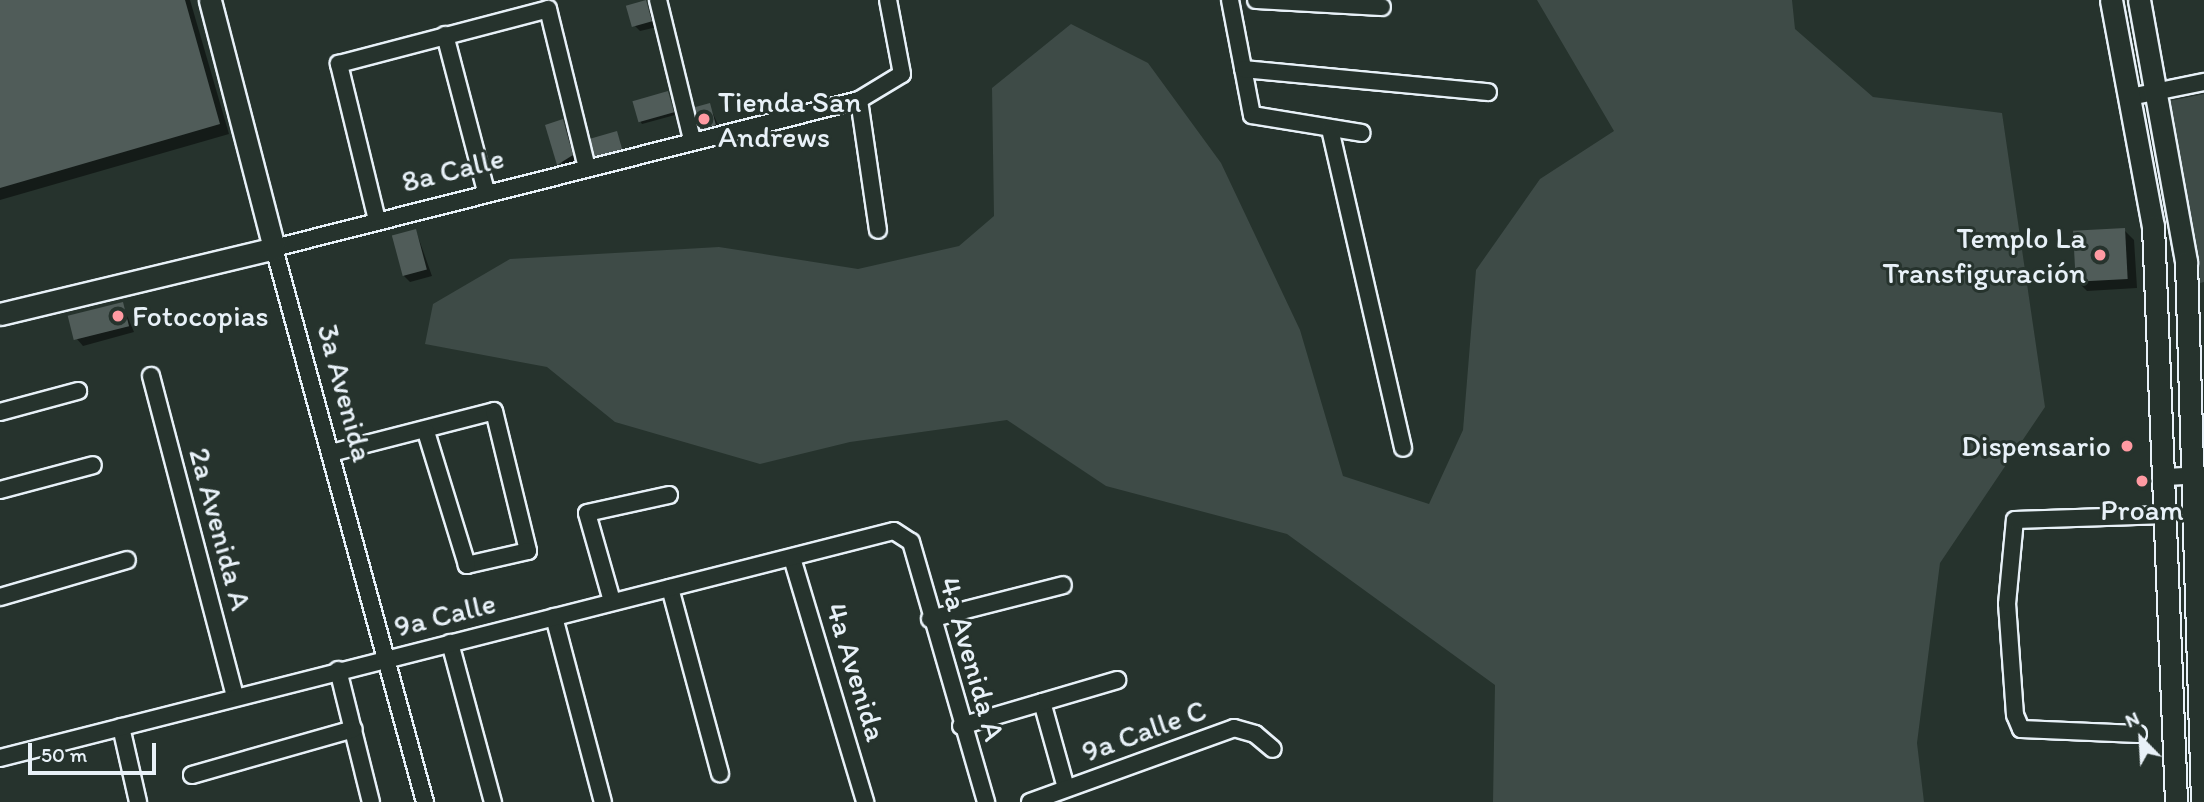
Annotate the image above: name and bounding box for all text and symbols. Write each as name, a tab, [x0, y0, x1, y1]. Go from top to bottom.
place label: Tienda San Andrews	[718, 84, 862, 154]
marker: Tienda San Andrews	[696, 111, 712, 127]
street label: 8a Calle	[398, 140, 508, 200]
place label: Templo La Transfiguración	[1883, 220, 2086, 290]
marker: Templo La Transfiguración	[2092, 247, 2108, 263]
place label: Fotocopias	[132, 298, 269, 334]
marker: Fotocopias	[110, 308, 126, 324]
street label: 3a Avenida	[309, 320, 381, 466]
place label: Dispensario	[1961, 428, 2111, 464]
marker: Dispensario	[2117, 436, 2137, 456]
street label: 2a Avenida A	[181, 444, 259, 614]
marker: Proam	[2134, 473, 2150, 489]
place label: Proam	[2100, 492, 2184, 528]
street label: 4a Avenida A	[931, 573, 1013, 745]
street label: 9a Calle	[390, 585, 500, 645]
street label: 4a Avenida	[818, 598, 894, 746]
street label: 9a Calle C	[1077, 692, 1211, 770]
north arrow	[2106, 704, 2176, 774]
text: N	[2122, 706, 2143, 732]
scale bar	[32, 728, 159, 772]
text: 50 m	[41, 742, 87, 767]

